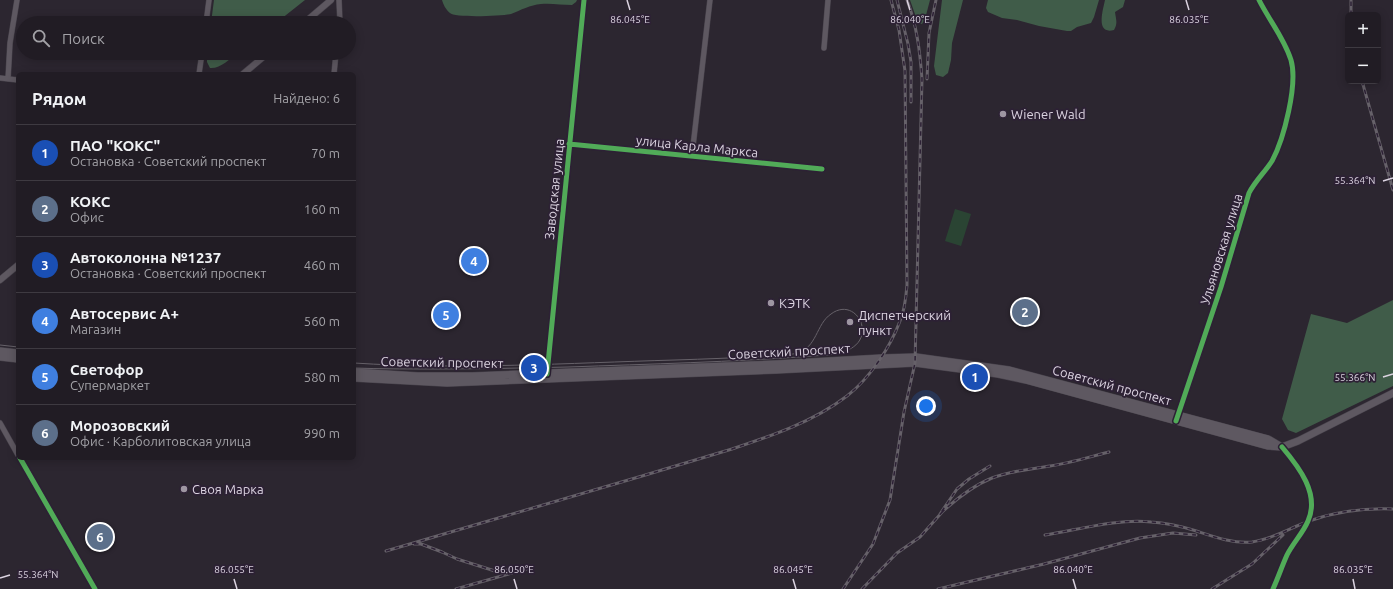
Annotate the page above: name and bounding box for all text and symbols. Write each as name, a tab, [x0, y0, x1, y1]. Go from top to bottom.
map controls	[1345, 12, 1381, 84]
button: +	[1345, 12, 1381, 48]
text: 86.045°E	[610, 14, 650, 25]
text: 86.040°E	[890, 14, 930, 25]
text: 86.035°E	[1169, 14, 1209, 25]
search box	[16, 16, 356, 60]
icon: search	[30, 27, 52, 49]
text: Поиск	[62, 30, 105, 47]
button: −	[1345, 48, 1381, 84]
text: Рядом	[32, 89, 87, 108]
text: Найдено: 6	[273, 91, 340, 105]
place label: Wiener Wald	[1011, 107, 1086, 121]
marker: Wiener Wald	[998, 109, 1008, 119]
street label: улица Карла Маркса	[635, 133, 759, 159]
text: ПАО "КОКС"	[70, 137, 160, 154]
street label: Заводская улица	[542, 138, 566, 240]
text: 1	[41, 146, 49, 160]
text: 70 m	[311, 146, 340, 160]
text: Остановка · Советский проспект	[70, 154, 266, 168]
text: 55.364°N	[1334, 175, 1376, 186]
street label: Ульяновская улица	[1197, 192, 1245, 306]
text: КОКС	[70, 193, 110, 210]
text: 2	[41, 202, 49, 216]
text: 160 m	[304, 202, 340, 216]
text: Офис	[70, 210, 104, 224]
pin: 4	[461, 246, 487, 276]
text: Автоколонна №1237	[70, 249, 221, 266]
text: 3	[41, 258, 49, 272]
text: 460 m	[304, 258, 340, 272]
text: Остановка · Советский проспект	[70, 266, 266, 280]
place label: КЭТК	[779, 296, 810, 310]
pin: 2	[1012, 297, 1038, 327]
marker: КЭТК	[766, 298, 776, 308]
pin: 5	[433, 300, 459, 330]
text: Автосервис А+	[70, 305, 179, 322]
place label: Диспетчерский пункт	[858, 308, 951, 337]
text: 4	[41, 314, 49, 328]
text: 560 m	[304, 314, 340, 328]
marker: Диспетчерский пункт	[845, 317, 855, 327]
text: Магазин	[70, 322, 121, 336]
street label: Советский проспект	[727, 341, 851, 361]
pin: 3	[521, 353, 547, 383]
street label: Советский проспект	[381, 354, 504, 370]
text: Светофор	[70, 361, 143, 378]
pin: 1	[962, 362, 988, 392]
street label: Советский проспект	[1051, 362, 1173, 408]
text: 5	[41, 370, 49, 384]
text: 580 m	[304, 370, 340, 384]
text: 55.366°N	[1334, 372, 1376, 383]
text: Супермаркет	[70, 378, 150, 392]
your location	[916, 396, 936, 416]
text: Морозовский	[70, 417, 170, 434]
text: 6	[41, 426, 49, 440]
text: 990 m	[304, 426, 340, 440]
text: Офис · Карболитовская улица	[70, 434, 251, 448]
place label: Своя Марка	[192, 482, 264, 496]
marker: Своя Марка	[179, 484, 189, 494]
pin: 6	[87, 522, 113, 552]
text: 86.055°E	[214, 564, 254, 575]
text: 86.050°E	[494, 564, 534, 575]
text: 86.045°E	[773, 564, 813, 575]
text: 86.040°E	[1053, 564, 1093, 575]
text: 86.035°E	[1333, 564, 1373, 575]
text: 55.364°N	[17, 569, 59, 580]

